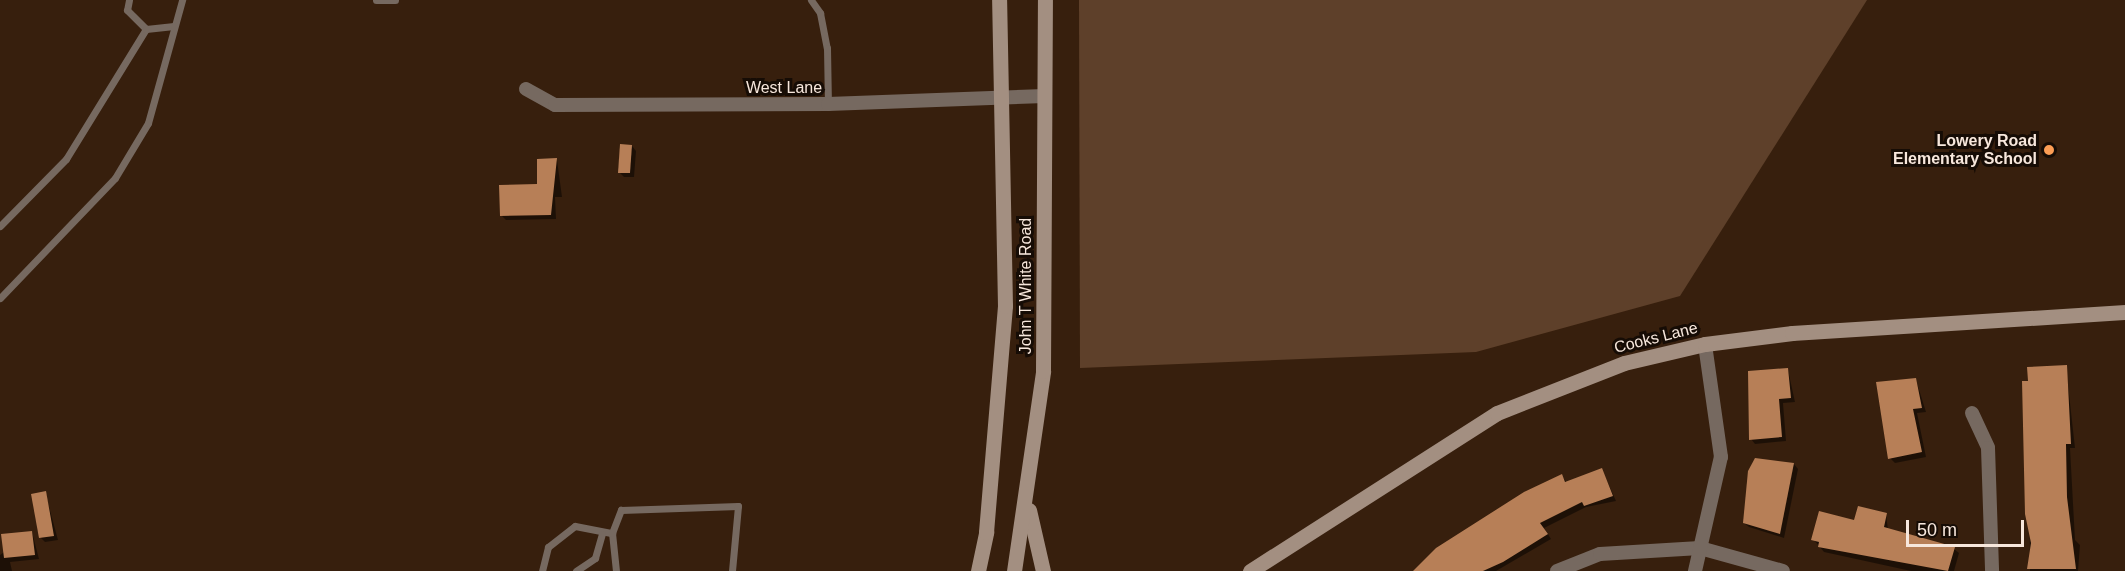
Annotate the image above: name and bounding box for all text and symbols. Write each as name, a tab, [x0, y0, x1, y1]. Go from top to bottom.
street label: West Lane	[746, 78, 822, 98]
place label: Lowery Road Elementary School	[1893, 131, 2037, 169]
marker: Lowery Road Elementary School	[2042, 143, 2056, 157]
street label: John T White Road	[1016, 218, 1036, 354]
street label: Cooks Lane	[1612, 318, 1700, 358]
scale bar	[1909, 508, 2028, 546]
text: 50 m	[1917, 520, 1957, 540]

